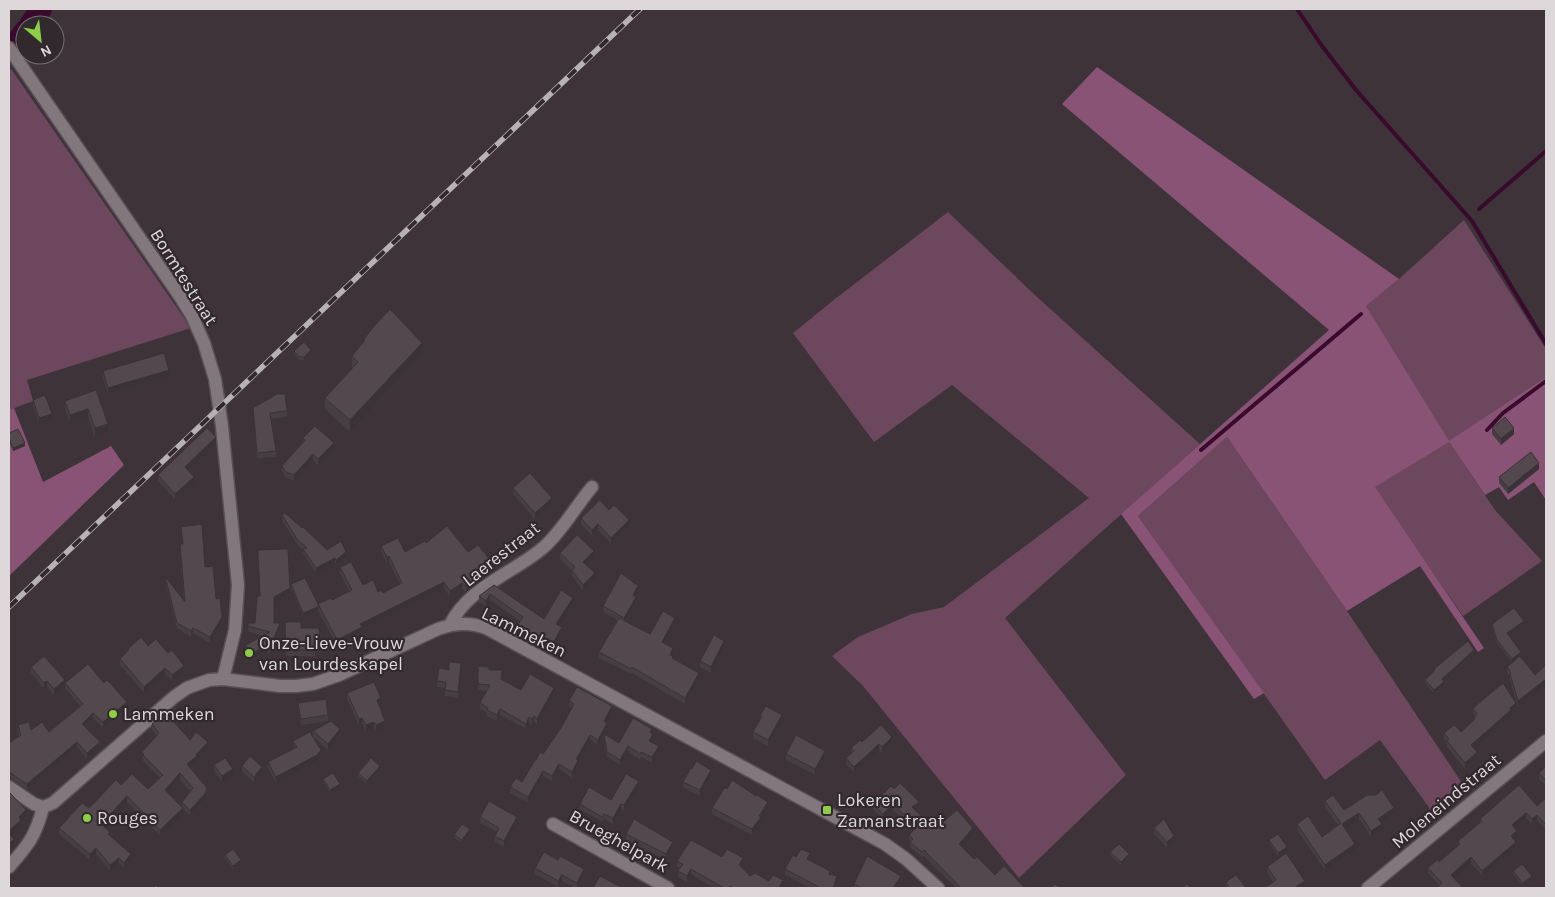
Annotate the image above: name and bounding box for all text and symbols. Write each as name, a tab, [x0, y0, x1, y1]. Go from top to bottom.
north arrow	[15, 15, 65, 65]
text: N	[37, 41, 54, 61]
street label: Bormtestraat	[146, 225, 223, 330]
street label: Laerestraat	[458, 517, 544, 591]
street label: Lammeken	[478, 602, 570, 662]
place label: Onze-Lieve-Vrouw van Lourdeskapel	[259, 632, 403, 675]
marker: Onze-Lieve-Vrouw van Lourdeskapel	[243, 647, 255, 659]
place label: Lammeken	[123, 703, 215, 725]
marker: Lammeken	[107, 708, 119, 720]
street label: Moleneindstraat	[1387, 749, 1505, 853]
place label: Lokeren Zamanstraat	[837, 789, 945, 832]
marker: Lokeren Zamanstraat	[821, 804, 833, 816]
street label: Brueghelpark	[565, 805, 673, 877]
place label: Rouges	[97, 807, 158, 829]
marker: Rouges	[81, 812, 93, 824]

